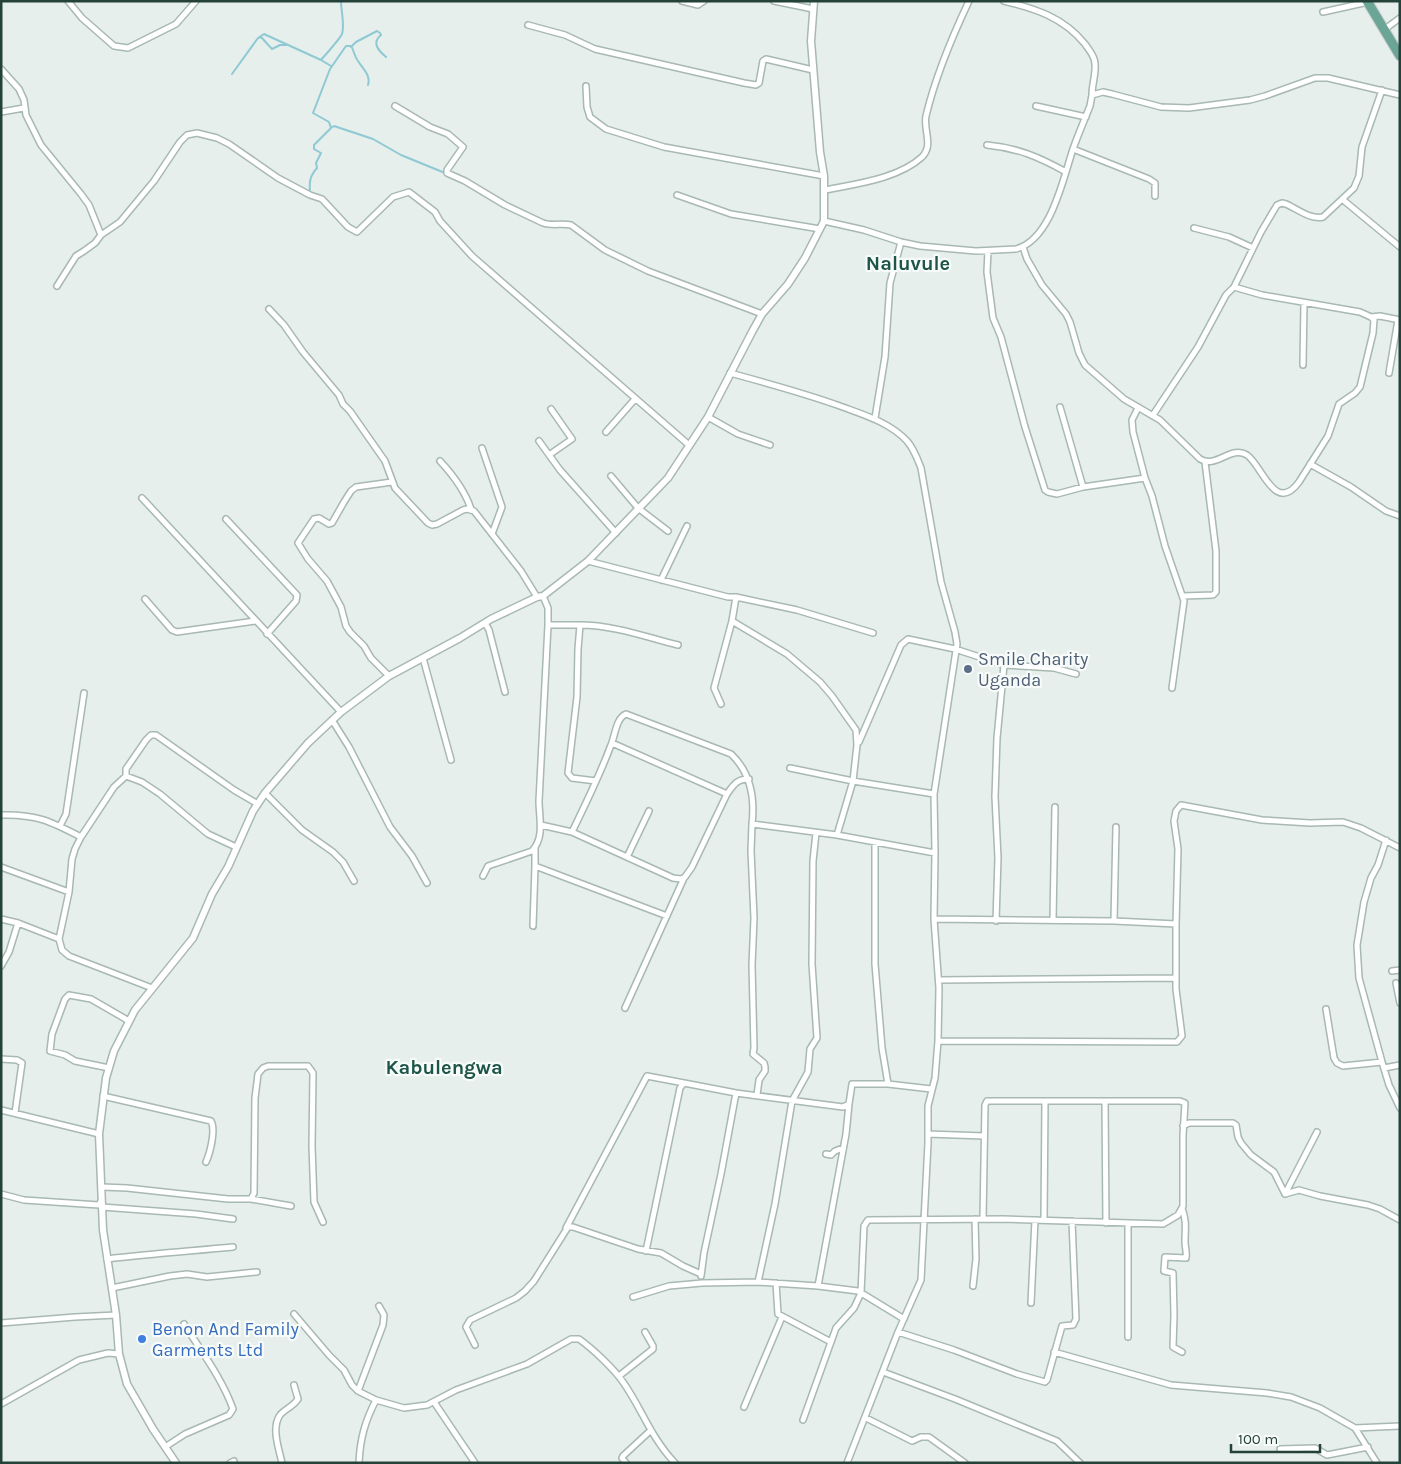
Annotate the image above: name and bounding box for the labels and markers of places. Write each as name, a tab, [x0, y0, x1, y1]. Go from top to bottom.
place label: Smile Charity Uganda	[978, 648, 1089, 691]
marker: Smile Charity Uganda	[962, 663, 974, 675]
place label: Benon And Family Garments Ltd	[152, 1318, 300, 1361]
marker: Benon And Family Garments Ltd	[136, 1333, 148, 1345]

